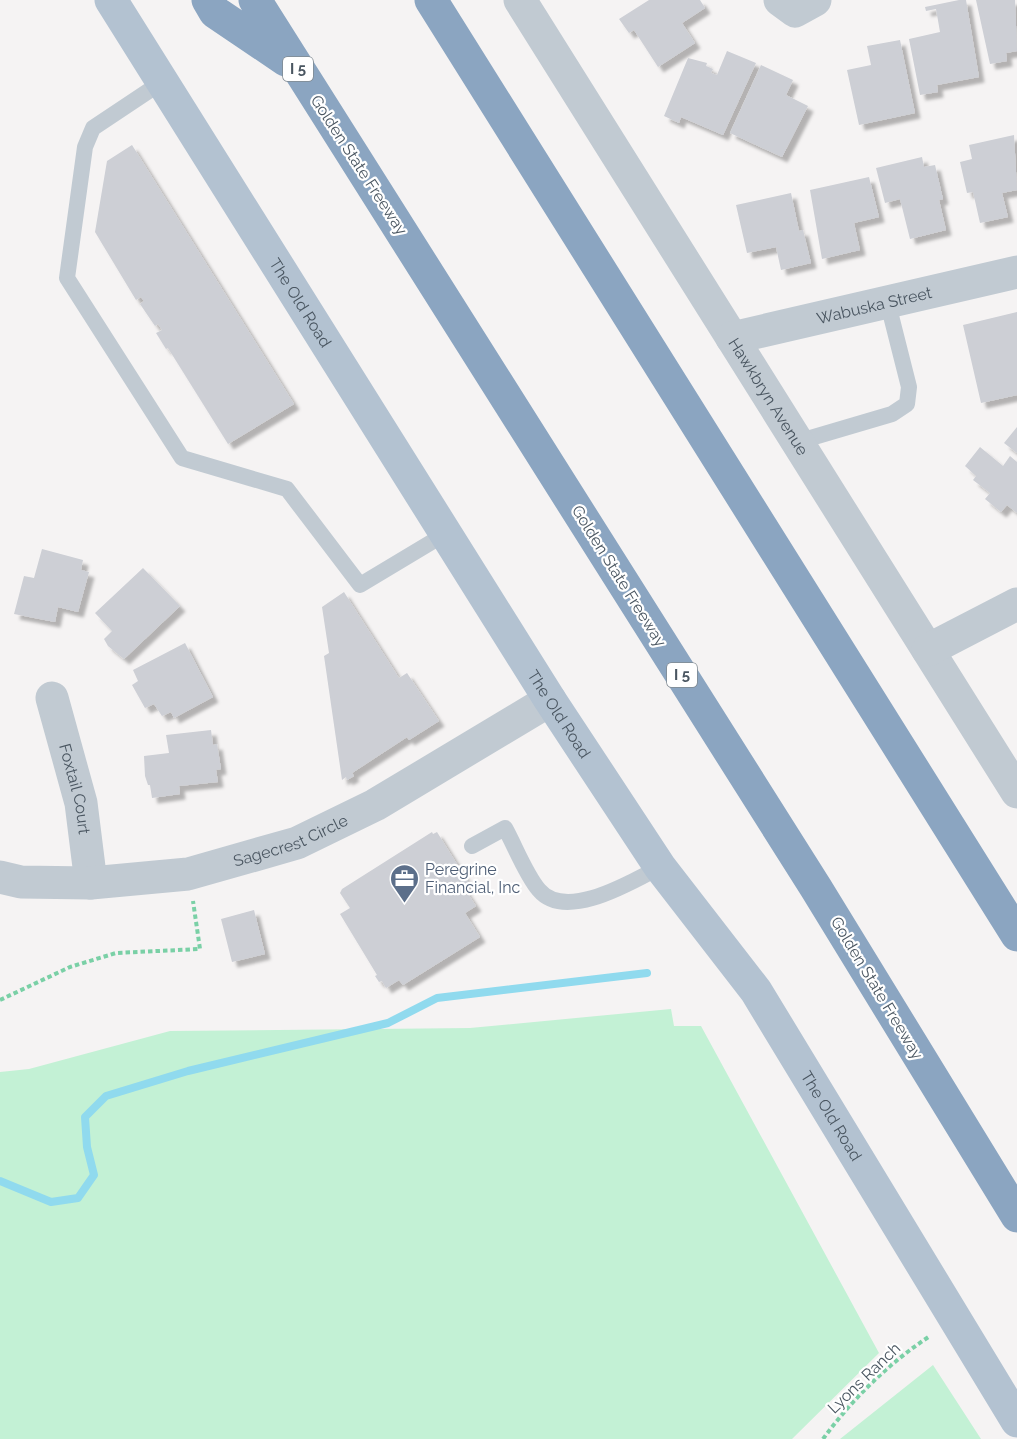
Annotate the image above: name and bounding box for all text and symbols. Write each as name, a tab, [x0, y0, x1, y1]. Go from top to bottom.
road number: I 5	[283, 57, 313, 81]
street label: Golden State Freeway	[307, 91, 412, 239]
street label: The Old Road	[266, 254, 336, 350]
street label: Wabuska Street	[815, 282, 934, 328]
street label: Hawkbryn Avenue	[725, 334, 813, 459]
street label: Golden State Freeway	[568, 502, 670, 650]
road number: I 5	[667, 663, 697, 687]
street label: The Old Road	[524, 666, 595, 762]
street label: Foxtail Court	[56, 741, 94, 836]
street label: Sagecrest Circle	[231, 810, 351, 870]
place label: Peregrine Financial, Inc	[425, 860, 521, 897]
office icon: Peregrine Financial, Inc	[388, 862, 420, 904]
street label: Golden State Freeway	[827, 913, 927, 1063]
street label: The Old Road	[797, 1067, 866, 1164]
street label: Lyons Ranch	[824, 1339, 904, 1417]

